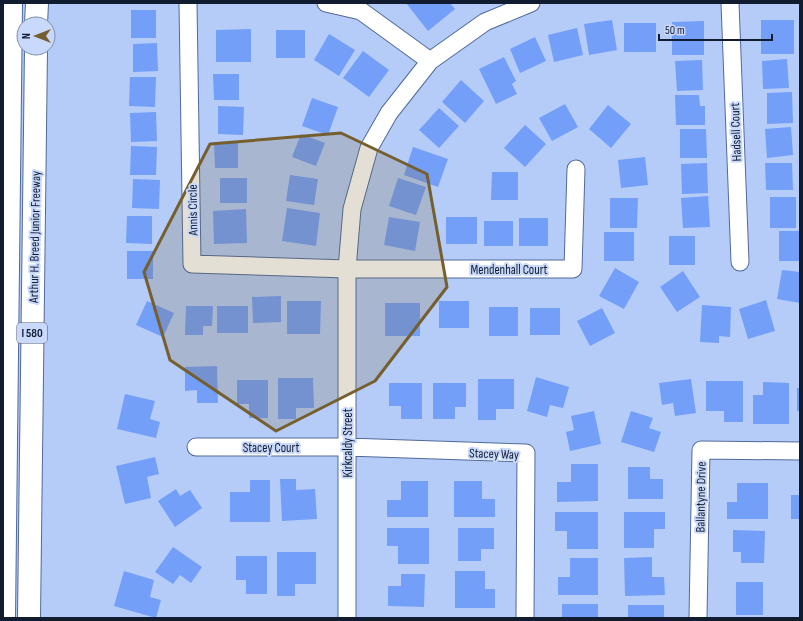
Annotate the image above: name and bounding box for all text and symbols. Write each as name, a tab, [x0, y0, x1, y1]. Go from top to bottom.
north arrow	[16, 16, 56, 56]
scale bar	[659, 16, 772, 42]
text: 50 m	[665, 23, 685, 38]
text: N	[20, 33, 33, 39]
street label: Hadsell Court	[727, 102, 745, 162]
street label: Arthur H. Breed Junior Freeway	[26, 171, 44, 304]
street label: Annis Circle	[185, 184, 201, 237]
street label: Mendenhall Court	[470, 262, 548, 278]
road number: I 580	[17, 323, 47, 343]
street label: Kirkcaldy Street	[340, 408, 356, 478]
street label: Stacey Court	[243, 440, 299, 456]
street label: Stacey Way	[469, 445, 519, 463]
street label: Ballantyne Drive	[692, 461, 710, 533]

